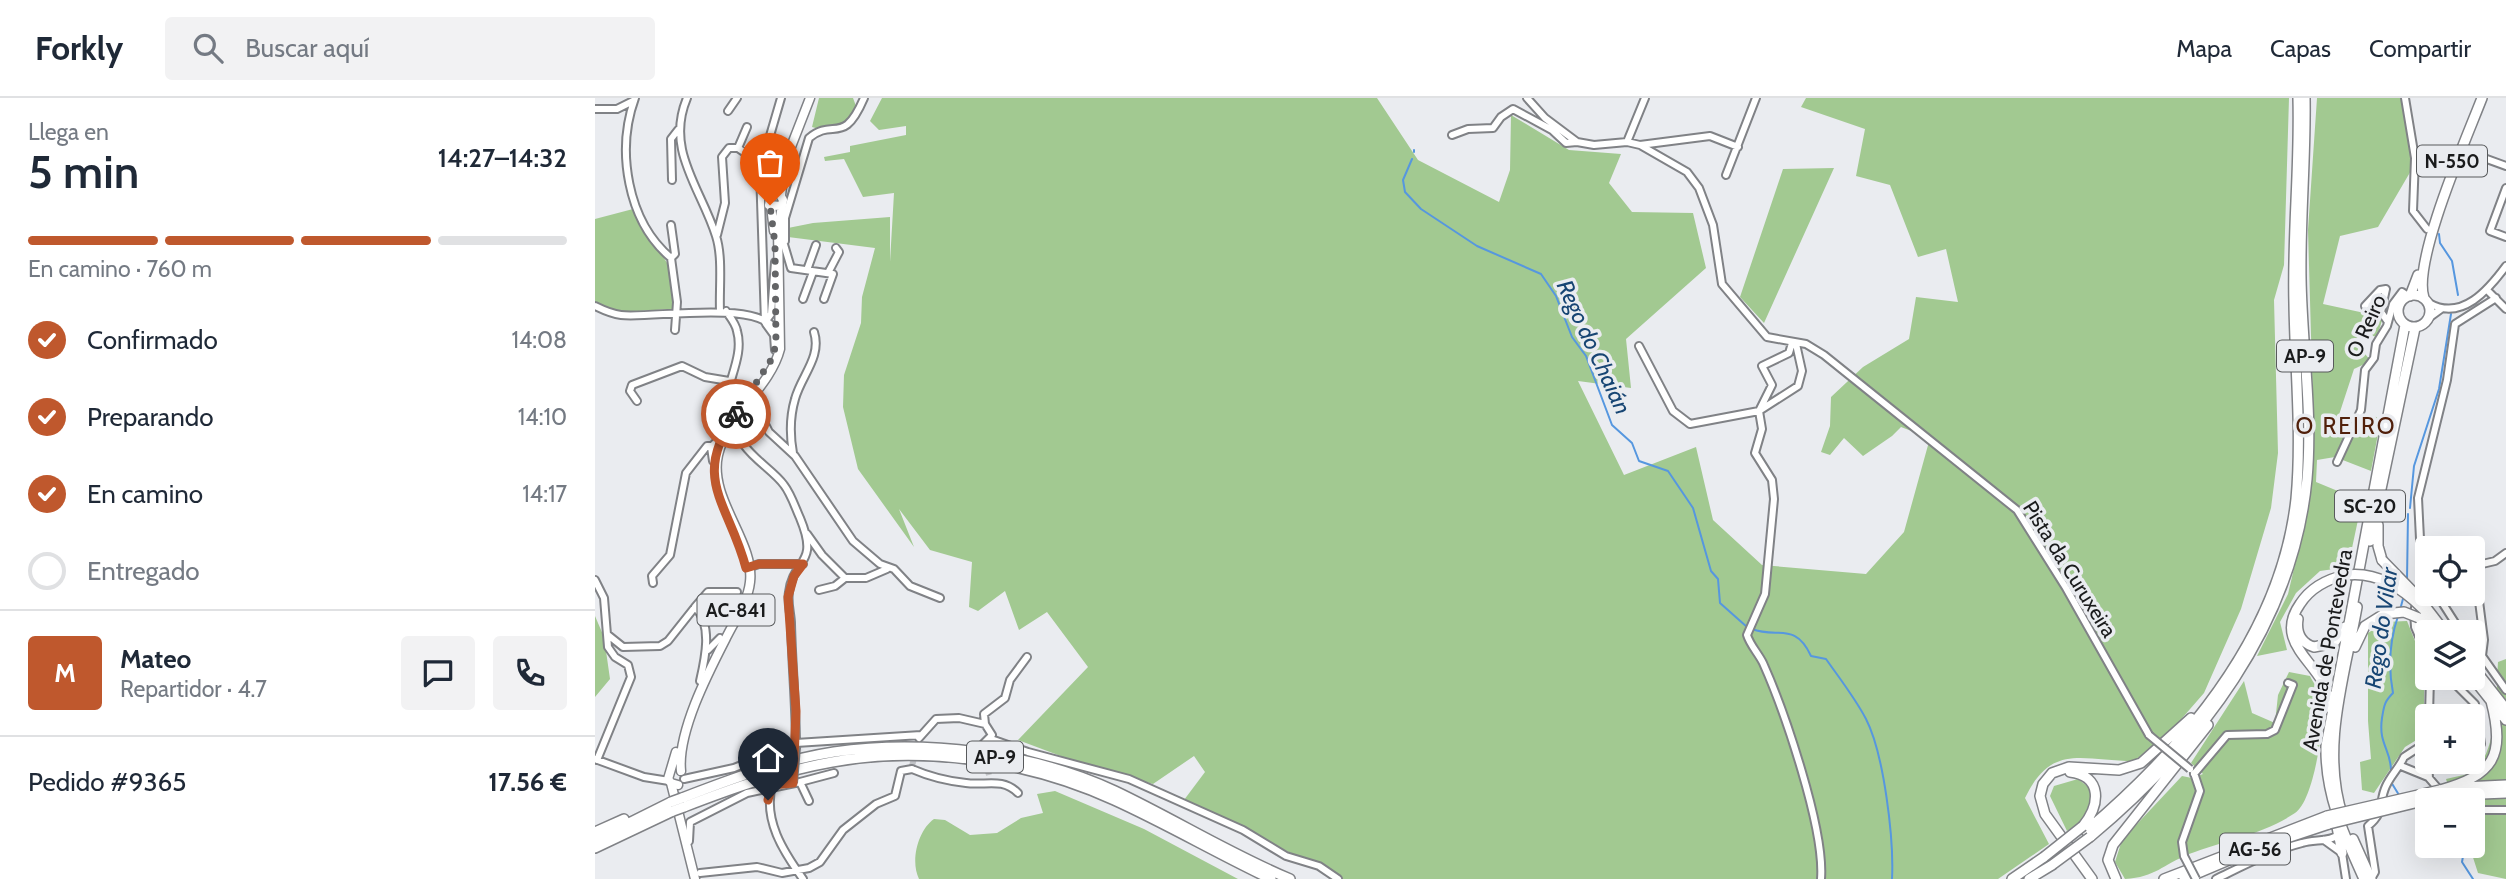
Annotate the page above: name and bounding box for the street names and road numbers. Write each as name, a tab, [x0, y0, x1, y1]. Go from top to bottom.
road number: N-550	[2417, 146, 2487, 176]
street label: O Reiro	[2341, 291, 2391, 361]
road number: AP-9	[2277, 340, 2333, 372]
road number: SC-20	[2335, 490, 2405, 522]
street label: Pista da Curuxeira	[2018, 496, 2122, 642]
street label: Avenida de Pontevedra	[2297, 547, 2357, 753]
road number: AC-841	[697, 594, 775, 625]
road number: AP-9	[967, 742, 1023, 772]
road number: AG-56	[2220, 834, 2290, 864]

